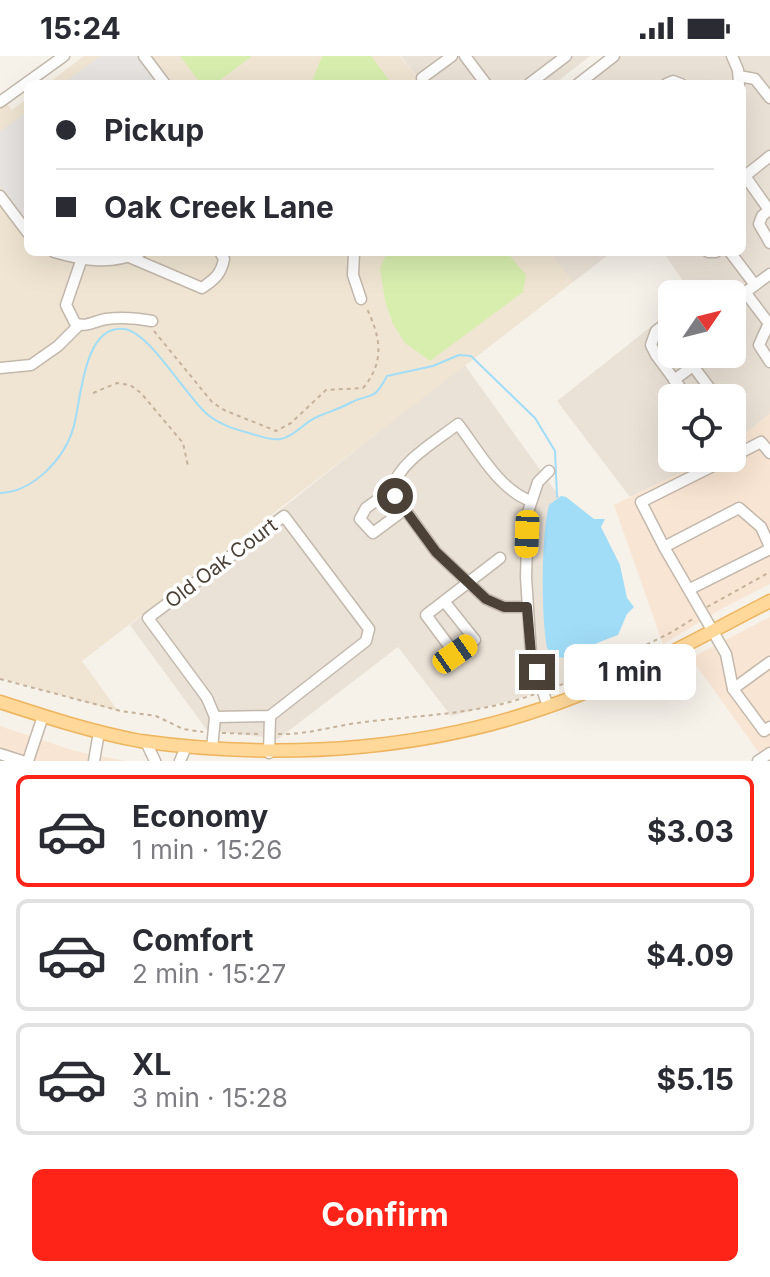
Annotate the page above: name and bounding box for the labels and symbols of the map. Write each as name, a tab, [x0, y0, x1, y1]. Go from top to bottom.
north arrow	[658, 280, 746, 368]
route start	[377, 478, 413, 514]
car	[514, 510, 540, 558]
street label: Old Oak Court	[160, 513, 282, 613]
car	[428, 630, 482, 678]
callout: 1 min	[565, 644, 697, 700]
route end	[519, 654, 555, 690]

